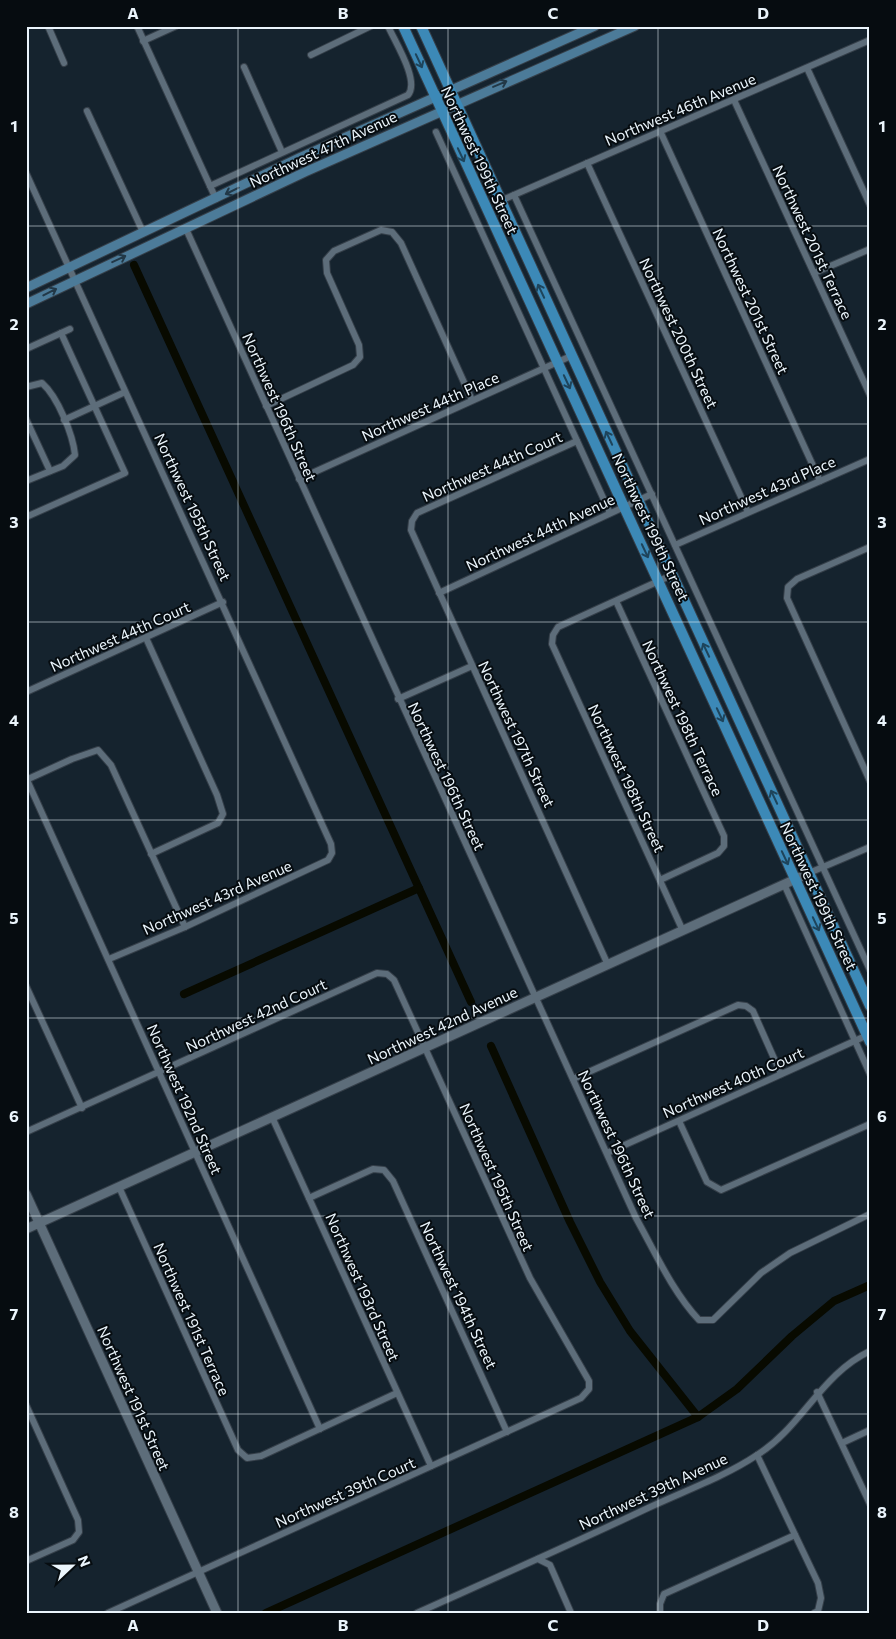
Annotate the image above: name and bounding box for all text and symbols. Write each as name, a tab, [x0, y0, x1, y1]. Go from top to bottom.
text: A	[127, 3, 139, 22]
text: B	[338, 3, 349, 22]
text: C	[548, 3, 559, 22]
text: D	[757, 3, 769, 22]
one-way arrow	[415, 53, 424, 68]
street label: Northwest 46th Avenue	[602, 69, 758, 149]
one-way arrow	[492, 79, 507, 89]
street label: Northwest 199th Street	[438, 83, 522, 237]
street label: Northwest 47th Avenue	[246, 107, 400, 191]
text: 1	[10, 116, 18, 135]
text: 1	[878, 116, 886, 135]
one-way arrow	[457, 147, 467, 162]
street label: Northwest 201st Terrace	[769, 162, 857, 322]
one-way arrow	[225, 187, 240, 196]
street label: Northwest 201st Street	[709, 225, 793, 377]
one-way arrow	[111, 254, 126, 264]
street label: Northwest 200th Street	[636, 255, 722, 411]
one-way arrow	[536, 283, 546, 298]
one-way arrow	[43, 287, 58, 297]
text: 2	[9, 314, 19, 333]
text: 2	[877, 314, 887, 333]
street label: Northwest 196th Street	[239, 330, 321, 484]
street label: Northwest 44th Place	[359, 368, 501, 444]
one-way arrow	[562, 374, 572, 389]
street label: Northwest 44th Court	[419, 427, 565, 505]
street label: Northwest 195th Street	[151, 430, 235, 584]
one-way arrow	[604, 431, 614, 446]
street label: Northwest 199th Street	[609, 450, 693, 604]
street label: Northwest 43rd Place	[696, 452, 838, 528]
street label: Northwest 44th Avenue	[463, 490, 617, 574]
text: 3	[9, 512, 19, 531]
text: 3	[877, 512, 887, 531]
one-way arrow	[641, 543, 650, 558]
street label: Northwest 44th Court	[47, 597, 193, 675]
street label: Northwest 198th Terrace	[639, 637, 727, 799]
one-way arrow	[701, 643, 710, 658]
street label: Northwest 197th Street	[475, 658, 559, 810]
street label: Northwest 196th Street	[405, 699, 489, 853]
street label: Northwest 198th Street	[585, 701, 669, 855]
one-way arrow	[716, 707, 725, 722]
text: 4	[9, 710, 19, 729]
text: 4	[877, 710, 887, 729]
one-way arrow	[768, 790, 778, 805]
street label: Northwest 199th Street	[777, 819, 861, 973]
one-way arrow	[781, 850, 791, 865]
street label: Northwest 43rd Avenue	[140, 856, 294, 938]
text: 5	[9, 908, 19, 927]
text: 5	[877, 908, 887, 927]
one-way arrow	[811, 916, 821, 931]
street label: Northwest 42nd Court	[183, 974, 329, 1056]
street label: Northwest 42nd Avenue	[364, 982, 520, 1068]
street label: Northwest 192nd Street	[144, 1021, 226, 1177]
street label: Northwest 40th Court	[660, 1043, 806, 1121]
street label: Northwest 196th Street	[575, 1067, 659, 1221]
street label: Northwest 195th Street	[456, 1100, 538, 1254]
text: 6	[9, 1106, 19, 1125]
text: 6	[877, 1106, 887, 1125]
street label: Northwest 193rd Street	[322, 1210, 404, 1364]
street label: Northwest 194th Street	[417, 1218, 501, 1372]
street label: Northwest 191st Terrace	[150, 1240, 234, 1398]
text: 7	[10, 1304, 19, 1323]
text: 7	[878, 1304, 887, 1323]
street label: Northwest 191st Street	[94, 1323, 174, 1473]
street label: Northwest 39th Avenue	[576, 1449, 730, 1533]
street label: Northwest 39th Court	[272, 1453, 418, 1531]
text: 8	[9, 1502, 19, 1521]
text: 8	[877, 1502, 887, 1521]
north arrow	[48, 1542, 98, 1592]
text: N	[75, 1553, 94, 1569]
text: A	[127, 1615, 139, 1634]
text: B	[338, 1615, 349, 1634]
text: C	[548, 1615, 559, 1634]
text: D	[757, 1615, 769, 1634]

